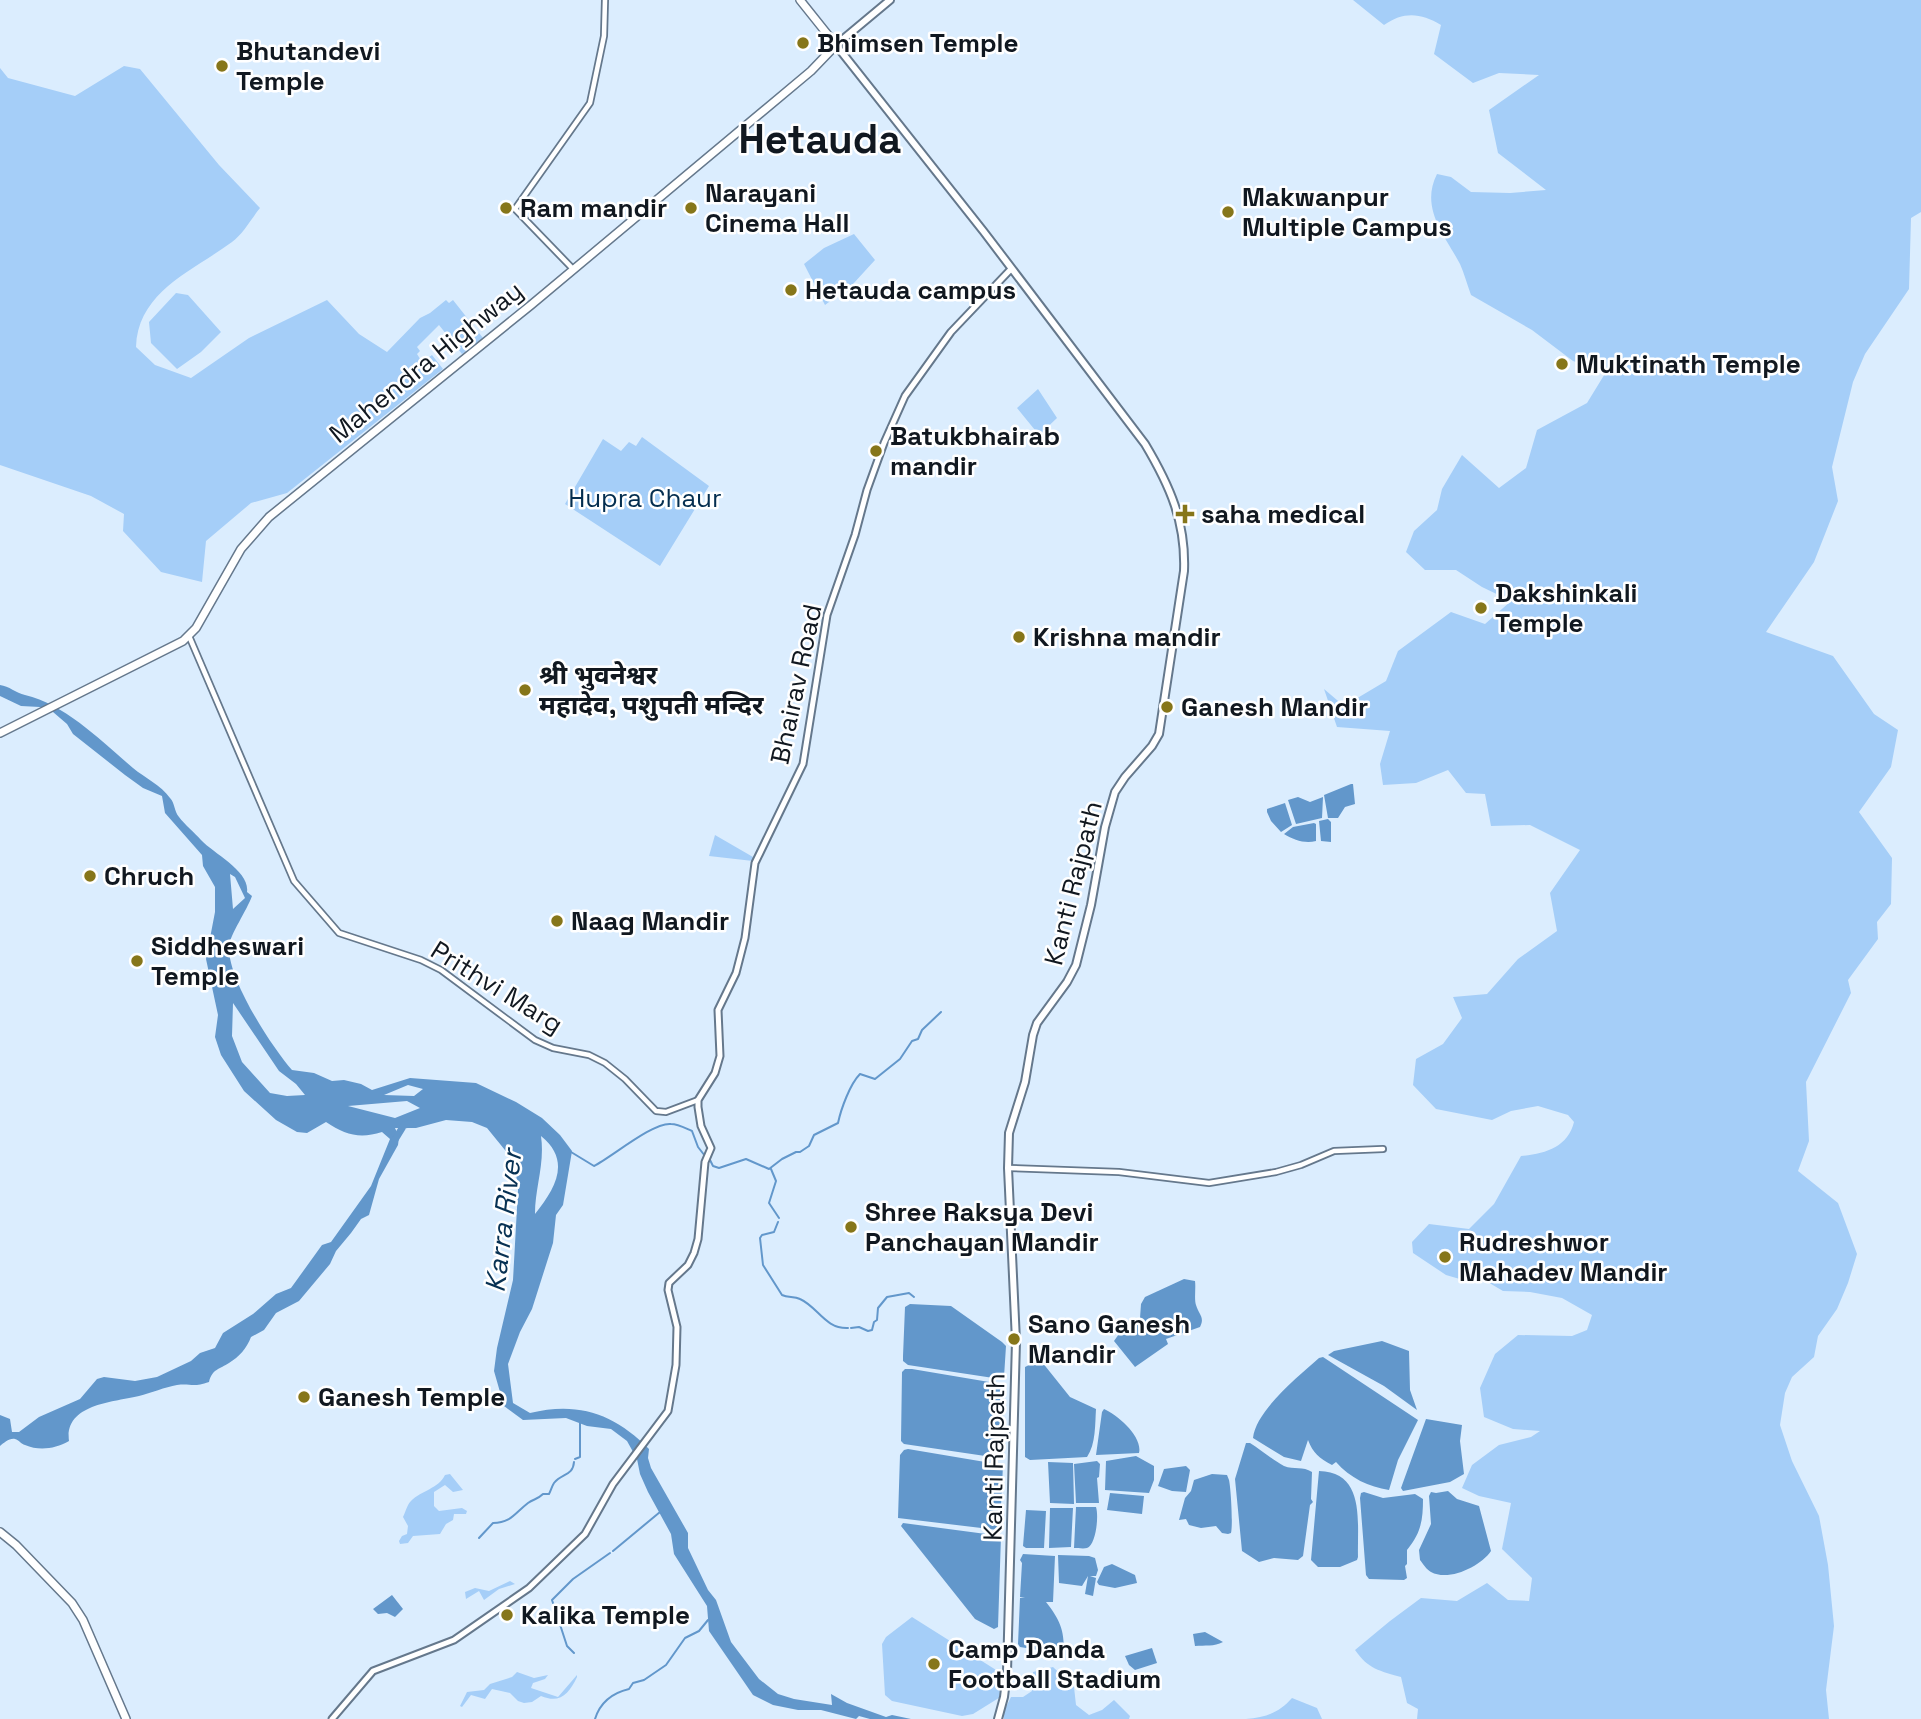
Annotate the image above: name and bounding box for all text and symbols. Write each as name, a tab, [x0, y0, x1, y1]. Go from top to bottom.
place label: Bhimsen Temple	[817, 26, 1018, 60]
place label: Bhutandevi Temple	[236, 34, 380, 98]
marker: Bhimsen Temple	[795, 35, 811, 51]
marker: Bhutandevi Temple	[214, 58, 230, 74]
district label: Hetauda	[739, 114, 901, 165]
place label: Narayani Cinema Hall	[705, 176, 849, 240]
place label: Makwanpur Multiple Campus	[1242, 180, 1452, 244]
place label: Ram mandir	[520, 191, 667, 225]
marker: Ram mandir	[498, 200, 514, 216]
marker: Narayani Cinema Hall	[683, 200, 699, 216]
marker: Makwanpur Multiple Campus	[1220, 204, 1236, 220]
street label: Mahendra Highway	[322, 273, 530, 451]
place label: Hetauda campus	[805, 273, 1016, 307]
marker: Hetauda campus	[783, 282, 799, 298]
place label: Muktinath Temple	[1576, 347, 1801, 381]
marker: Muktinath Temple	[1554, 356, 1570, 372]
place label: Batukbhairab mandir	[890, 419, 1060, 483]
marker: Batukbhairab mandir	[868, 443, 884, 459]
park label: Hupra Chaur	[568, 481, 722, 515]
place label: saha medical	[1201, 497, 1365, 531]
marker: saha medical	[1175, 504, 1195, 524]
place label: Dakshinkali Temple	[1495, 576, 1637, 640]
marker: Dakshinkali Temple	[1473, 600, 1489, 616]
street label: Bhairav Road	[762, 601, 830, 767]
place label: Krishna mandir	[1033, 620, 1221, 654]
marker: Krishna mandir	[1011, 629, 1027, 645]
place label: श्री भुवनेश्वर महादेव, पशुपती मन्दिर	[539, 658, 764, 722]
marker: श्री भुवनेश्वर महादेव, पशुपती मन्दिर	[517, 682, 533, 698]
place label: Ganesh Mandir	[1181, 690, 1368, 724]
marker: Ganesh Mandir	[1159, 699, 1175, 715]
street label: Kanti Rajpath	[1036, 797, 1110, 969]
place label: Chruch	[104, 859, 194, 893]
marker: Chruch	[82, 868, 98, 884]
place label: Naag Mandir	[571, 904, 729, 938]
marker: Naag Mandir	[549, 913, 565, 929]
place label: Siddheswari Temple	[151, 929, 304, 993]
street label: Prithvi Marg	[424, 933, 570, 1041]
marker: Siddheswari Temple	[129, 953, 145, 969]
water label: Karra River	[476, 1144, 530, 1294]
place label: Shree Raksya Devi Panchayan Mandir	[865, 1195, 1099, 1259]
marker: Shree Raksya Devi Panchayan Mandir	[843, 1219, 859, 1235]
place label: Rudreshwor Mahadev Mandir	[1459, 1225, 1668, 1289]
marker: Rudreshwor Mahadev Mandir	[1437, 1249, 1453, 1265]
place label: Sano Ganesh Mandir	[1028, 1307, 1190, 1371]
marker: Sano Ganesh Mandir	[1006, 1331, 1022, 1347]
street label: Kanti Rajpath	[976, 1373, 1012, 1541]
place label: Ganesh Temple	[318, 1380, 505, 1414]
marker: Ganesh Temple	[296, 1389, 312, 1405]
place label: Kalika Temple	[521, 1598, 690, 1632]
marker: Kalika Temple	[499, 1607, 515, 1623]
place label: Camp Danda Football Stadium	[948, 1632, 1161, 1696]
marker: Camp Danda Football Stadium	[926, 1656, 942, 1672]

